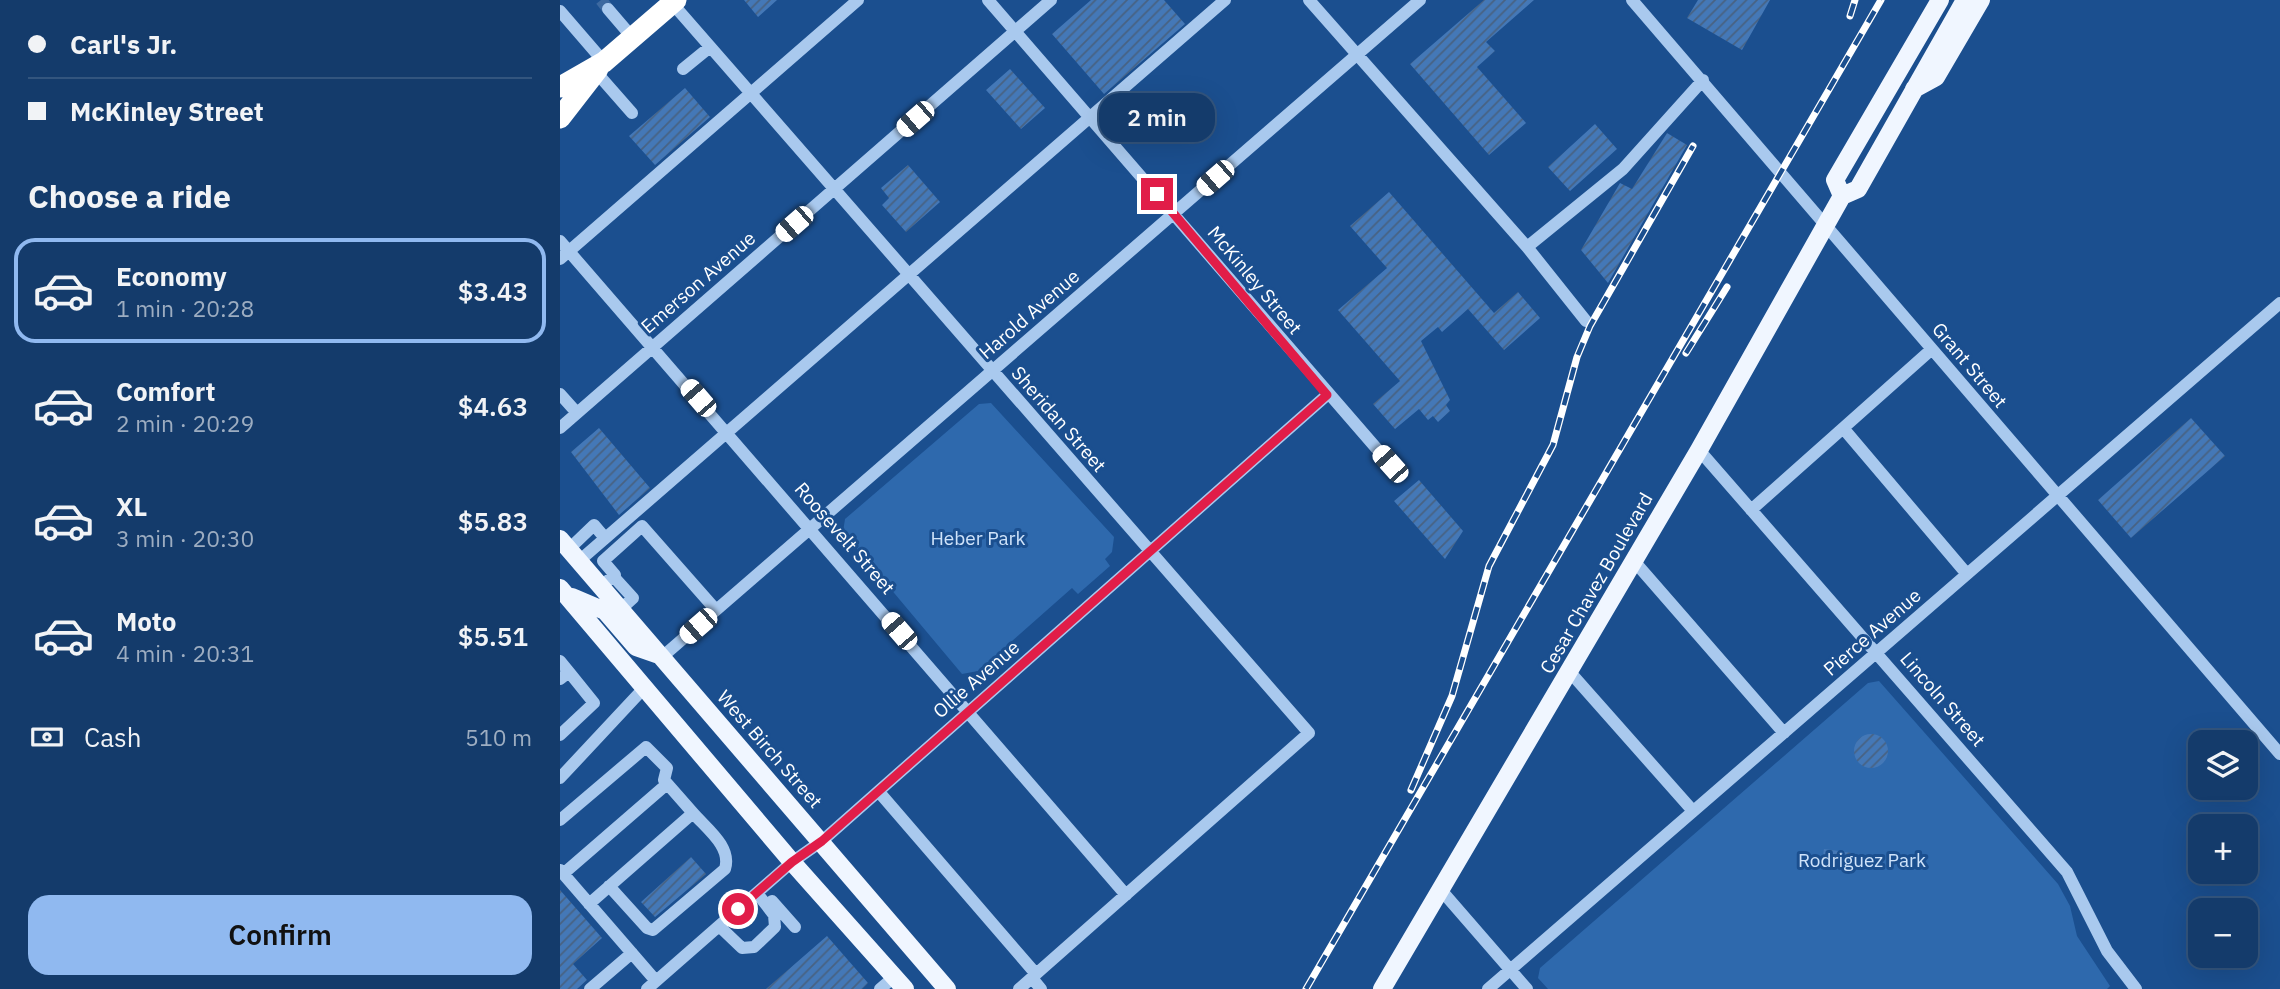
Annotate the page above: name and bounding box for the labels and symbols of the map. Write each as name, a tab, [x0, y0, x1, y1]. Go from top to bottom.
callout: 2 min	[1099, 92, 1215, 142]
car	[893, 97, 938, 141]
car	[1193, 156, 1238, 200]
route end	[1141, 178, 1173, 210]
car	[772, 202, 817, 246]
street label: McKinley Street	[1203, 221, 1307, 339]
street label: Emerson Avenue	[636, 226, 760, 338]
street label: Harold Avenue	[974, 264, 1084, 364]
street label: Grant Street	[1927, 317, 2013, 413]
street label: Sheridan Street	[1006, 361, 1112, 477]
car	[677, 375, 720, 421]
car	[1369, 441, 1412, 487]
street label: Roosevelt Street	[790, 477, 900, 599]
street label: Cesar Chavez Boulevard	[1534, 488, 1658, 678]
park label: Heber Park	[930, 526, 1026, 550]
street label: Pierce Avenue	[1818, 583, 1926, 681]
car	[676, 604, 721, 648]
car	[878, 608, 921, 654]
street label: Ollie Avenue	[928, 635, 1024, 723]
street label: Lincoln Street	[1895, 647, 1991, 751]
street label: West Birch Street	[712, 685, 828, 813]
park label: Rodriguez Park	[1798, 848, 1926, 872]
route start	[722, 893, 754, 925]

